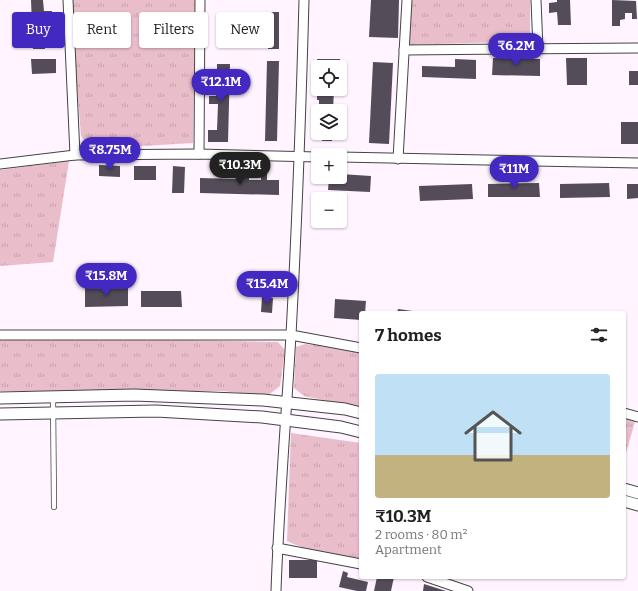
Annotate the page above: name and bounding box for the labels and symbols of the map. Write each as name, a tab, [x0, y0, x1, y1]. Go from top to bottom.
pin: ₹6.2M	[488, 33, 544, 67]
pin: ₹12.1M	[188, 69, 254, 103]
pin: ₹8.75M	[77, 137, 143, 171]
pin: ₹10.3M	[207, 152, 273, 186]
pin: ₹11M	[490, 156, 538, 190]
pin: ₹15.8M	[73, 263, 139, 297]
pin: ₹15.4M	[234, 271, 300, 305]

